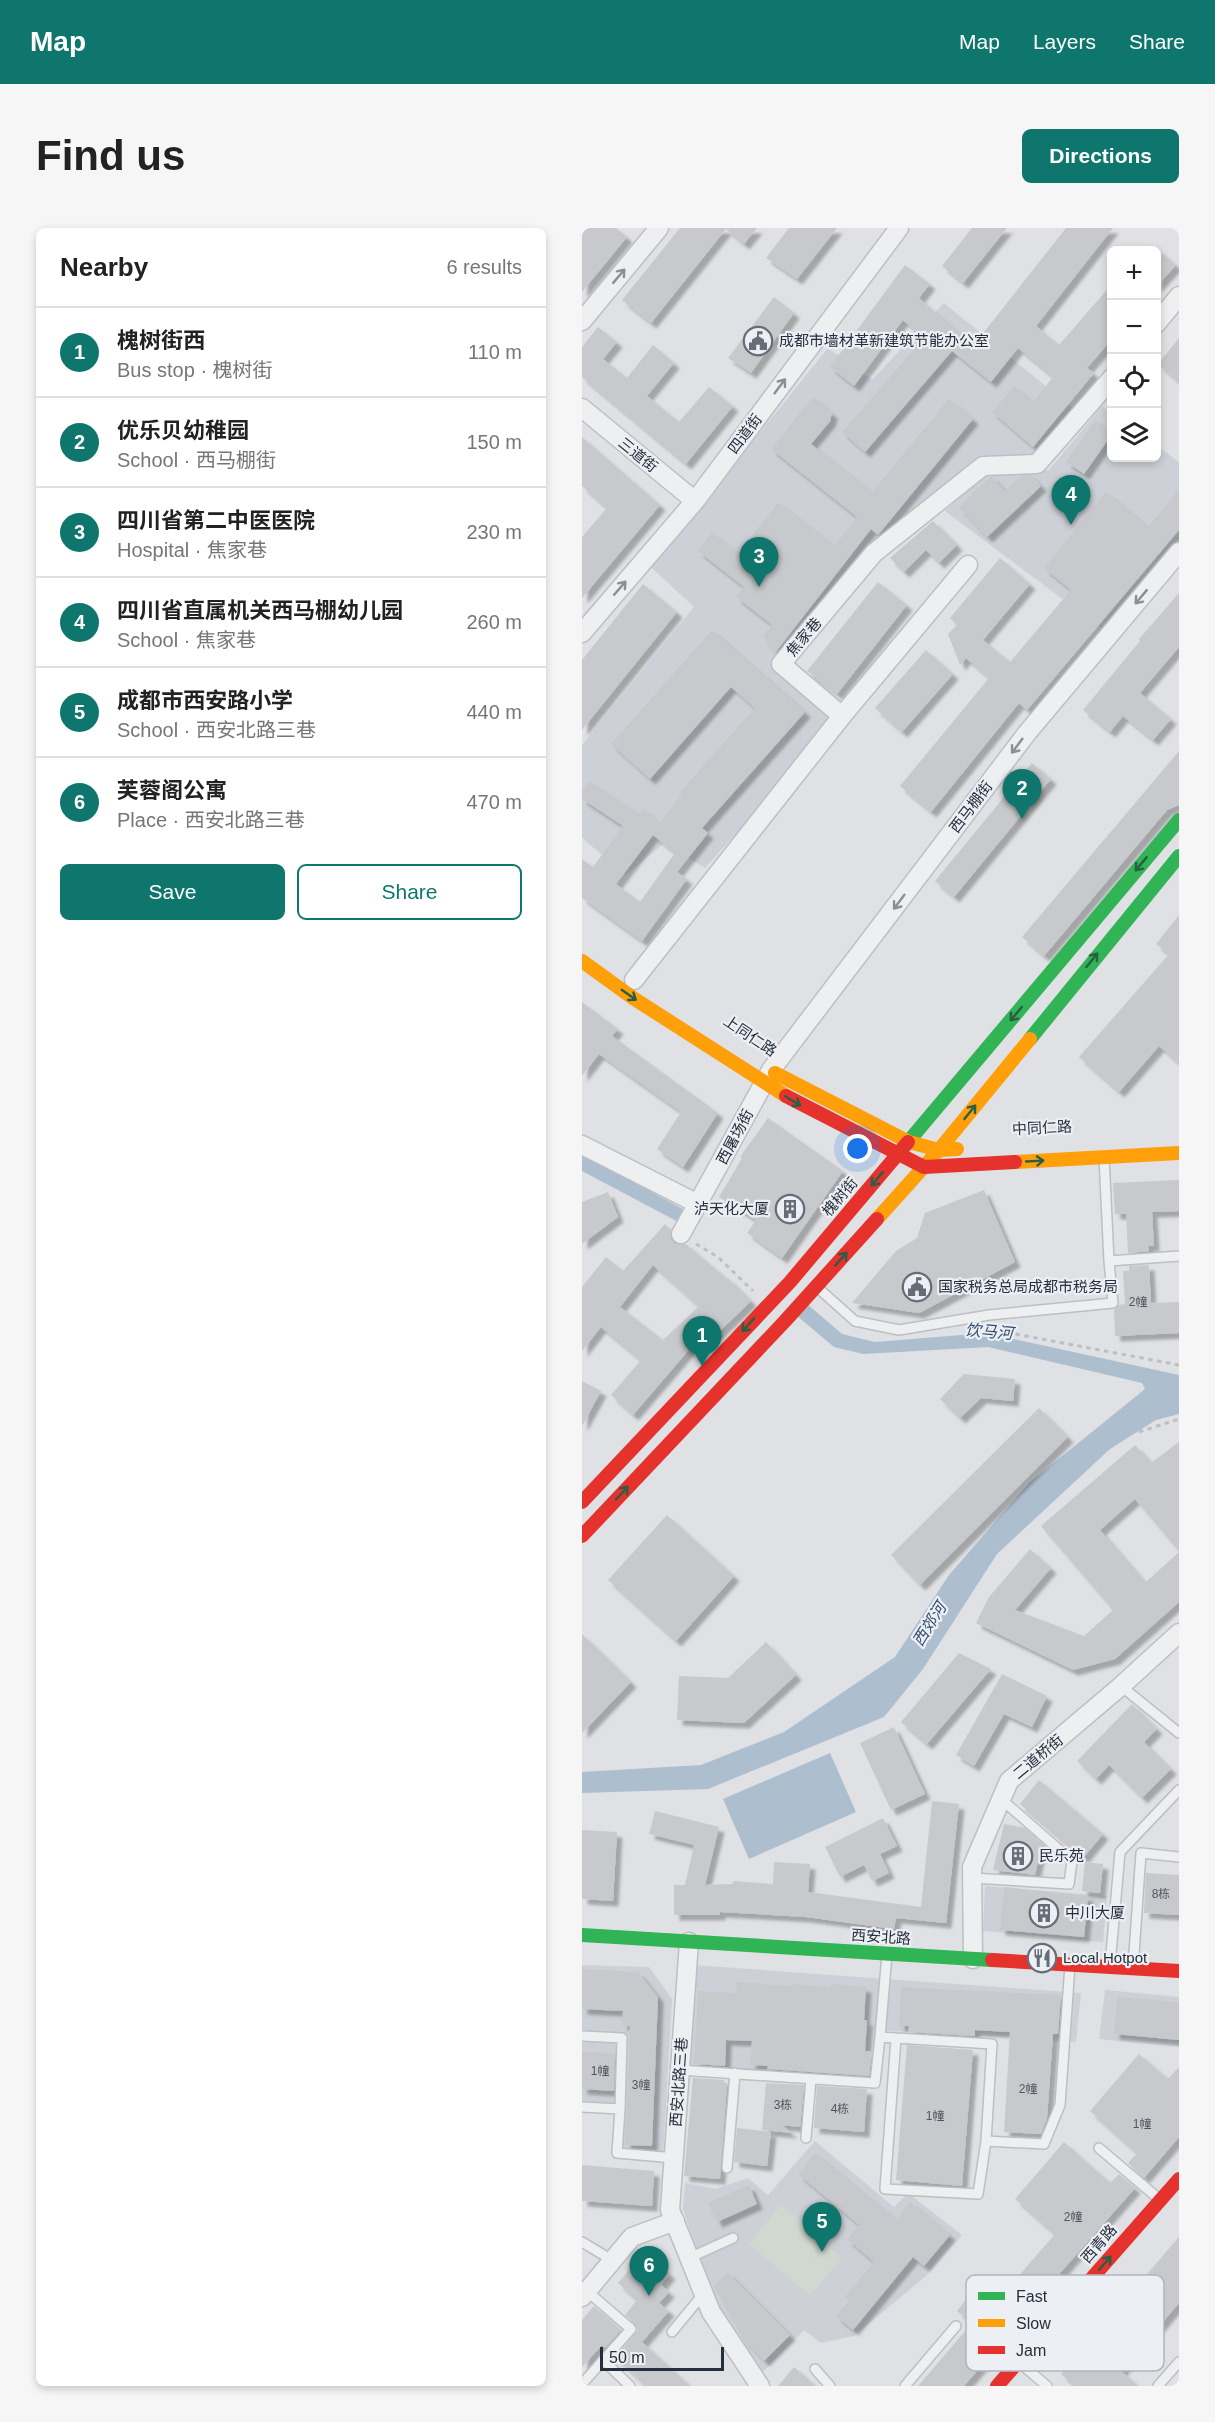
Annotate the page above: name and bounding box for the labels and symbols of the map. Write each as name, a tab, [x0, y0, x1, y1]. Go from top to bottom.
one-way arrow	[613, 268, 626, 284]
public building icon: 成都市墙材革新建筑节能办公室	[742, 325, 774, 357]
place label: 成都市墙材革新建筑节能办公室	[779, 332, 989, 349]
one-way arrow	[774, 379, 787, 395]
street label: 四道街	[724, 411, 765, 457]
street label: 三道街	[615, 434, 661, 475]
pin: 4	[1052, 476, 1090, 525]
pin: 3	[740, 538, 778, 587]
one-way arrow	[613, 581, 627, 596]
one-way arrow	[1135, 589, 1148, 605]
street label: 焦家巷	[783, 614, 825, 659]
one-way arrow	[1010, 738, 1023, 754]
pin: 2	[1002, 770, 1042, 819]
street label: 西马棚街	[946, 778, 995, 836]
one-way arrow	[1135, 856, 1148, 872]
one-way arrow	[893, 894, 906, 910]
one-way arrow	[1085, 953, 1099, 968]
one-way arrow	[621, 989, 637, 1001]
one-way arrow	[1009, 1006, 1023, 1021]
street label: 上同仁路	[721, 1012, 780, 1059]
one-way arrow	[785, 1094, 802, 1107]
one-way arrow	[963, 1104, 976, 1120]
street label: 西屠场街	[713, 1106, 756, 1167]
street label: 中同仁路	[1012, 1117, 1072, 1138]
your location	[843, 1134, 872, 1163]
one-way arrow	[1025, 1155, 1045, 1166]
one-way arrow	[870, 1171, 884, 1186]
street label: 槐树街	[819, 1174, 861, 1219]
building icon: 泸天化大厦	[774, 1193, 806, 1225]
place label: 泸天化大厦	[694, 1200, 769, 1217]
one-way arrow	[834, 1251, 848, 1266]
public building icon: 国家税务总局成都市税务局	[901, 1271, 933, 1303]
place label: 国家税务总局成都市税务局	[938, 1278, 1118, 1295]
house number: 2幢	[1129, 1295, 1147, 1309]
pin: 1	[682, 1316, 722, 1366]
one-way arrow	[741, 1317, 755, 1332]
water label: 饮马河	[964, 1321, 1017, 1342]
one-way arrow	[615, 1486, 629, 1501]
water label: 西郊河	[909, 1597, 951, 1649]
street label: 二道桥街	[1009, 1731, 1066, 1782]
building icon: 民乐苑	[1002, 1840, 1034, 1872]
place label: 民乐苑	[1039, 1847, 1084, 1864]
house number: 8栋	[1152, 1887, 1170, 1901]
building icon: 中川大厦	[1028, 1897, 1060, 1929]
place label: 中川大厦	[1065, 1904, 1125, 1921]
street label: 西安北路	[851, 1926, 912, 1947]
restaurant icon: Local Hotpot	[1026, 1942, 1058, 1974]
place label: Local Hotpot	[1063, 1949, 1148, 1966]
street label: 西安北路三巷	[667, 2036, 690, 2127]
house number: 1幢	[591, 2064, 609, 2078]
house number: 3幢	[632, 2078, 650, 2092]
house number: 2幢	[1019, 2082, 1037, 2096]
house number: 3栋	[774, 2098, 792, 2112]
house number: 4栋	[831, 2102, 849, 2116]
house number: 1幢	[926, 2109, 944, 2123]
house number: 1幢	[1133, 2117, 1151, 2131]
pin: 5	[802, 2202, 842, 2252]
house number: 2幢	[1064, 2210, 1082, 2224]
street label: 西青路	[1077, 2221, 1120, 2266]
pin: 6	[630, 2246, 668, 2296]
one-way arrow	[1098, 2256, 1112, 2271]
legend	[966, 2275, 1164, 2371]
text: Fast	[1016, 2288, 1048, 2305]
text: Slow	[1016, 2315, 1051, 2332]
text: Jam	[1016, 2342, 1046, 2359]
scale bar	[600, 2344, 724, 2372]

